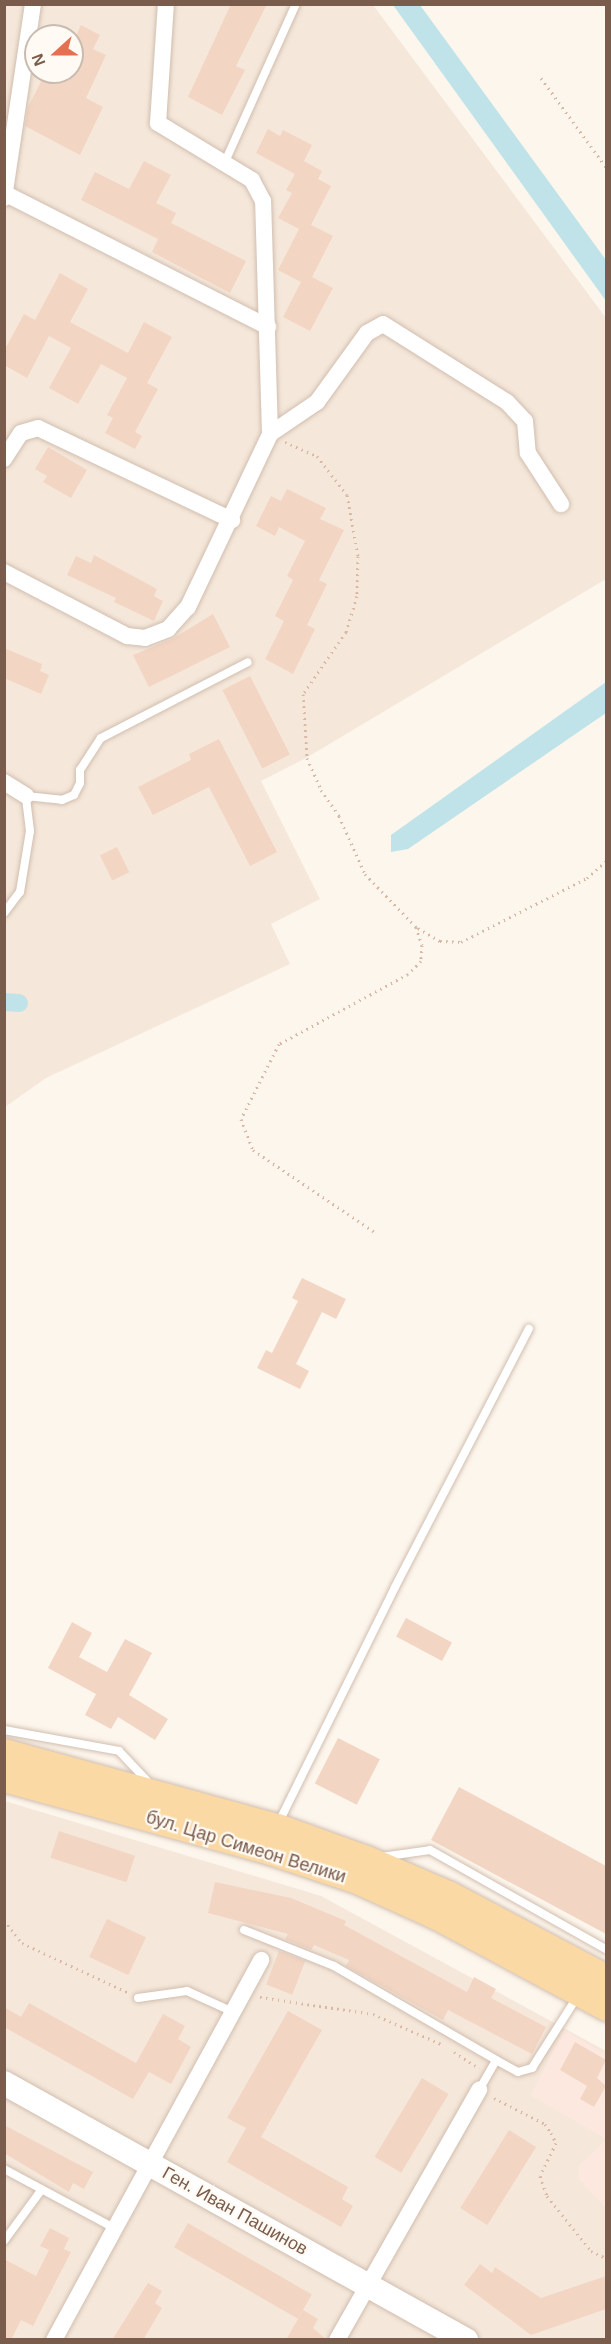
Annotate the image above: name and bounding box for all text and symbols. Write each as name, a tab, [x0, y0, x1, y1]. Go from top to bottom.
north arrow	[24, 24, 84, 84]
text: N	[29, 51, 49, 68]
street label: бул. Цар Симеон Велики	[143, 1806, 349, 1888]
street label: Ген. Иван Пашинов	[159, 2162, 311, 2260]

